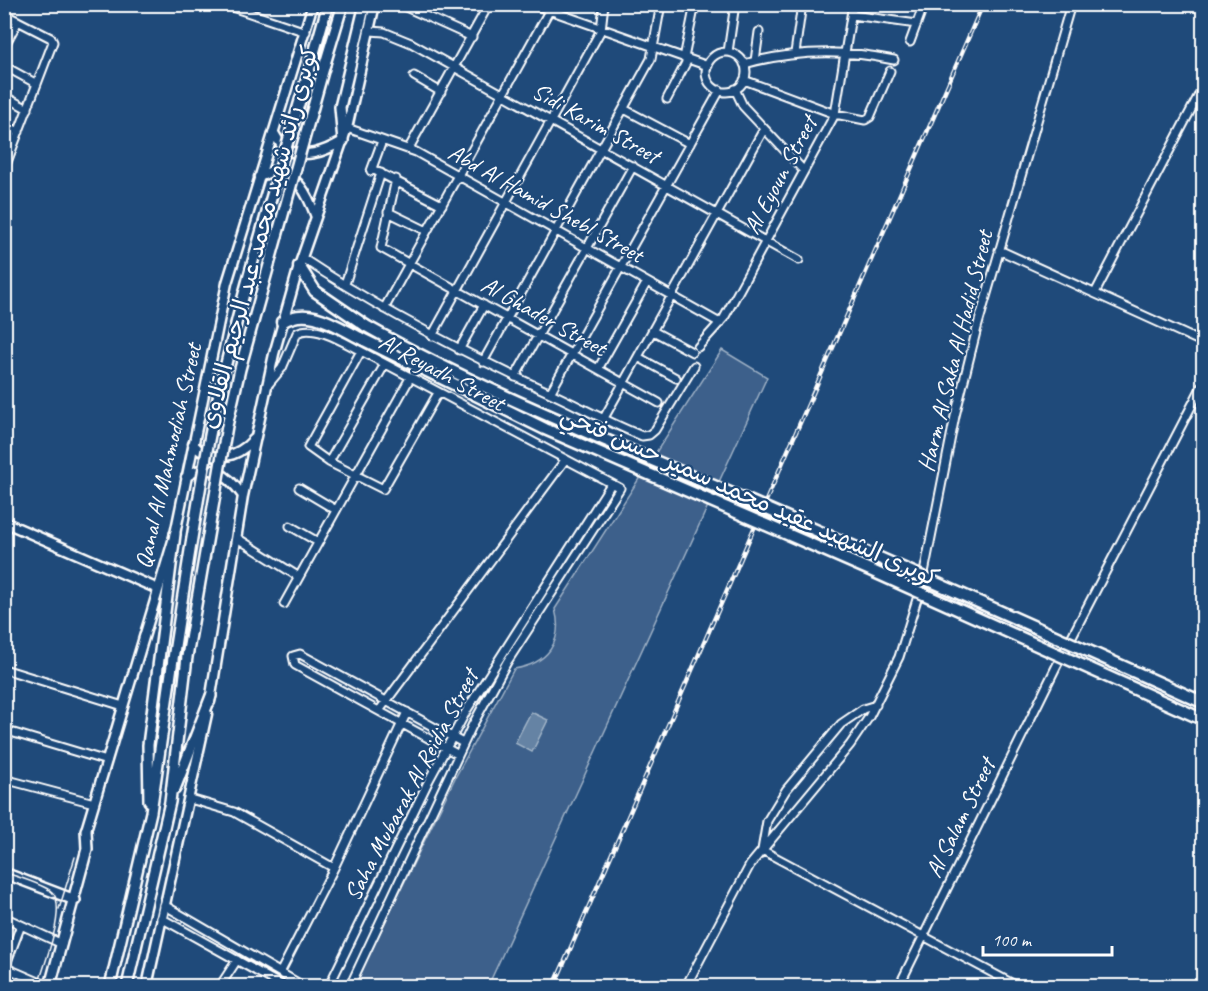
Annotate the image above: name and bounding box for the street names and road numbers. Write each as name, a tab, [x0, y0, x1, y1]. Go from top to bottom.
street label: كوبرى رائد شهيد محمد عبد الرحيم القلاوى	[193, 42, 328, 433]
street label: Sidi Karim Street	[527, 76, 668, 172]
street label: Al Eyoun Street	[736, 108, 825, 239]
street label: Abd Al Hamid Shebl Street	[443, 137, 651, 270]
street label: Harm Al Saka Al Hadid Street	[911, 225, 1000, 475]
street label: Al Ghader Street	[476, 269, 614, 364]
street label: Al Reyadh Street	[374, 326, 512, 419]
street label: Qanal Al Mahmodiah Street	[128, 339, 209, 571]
street label: كوبرى الشهيد عقيد محمد سمير حسن فتحي	[554, 399, 944, 599]
street label: Saha Mubarak Al Reidia Street	[337, 661, 486, 906]
street label: Al Salam Street	[918, 751, 1003, 882]

